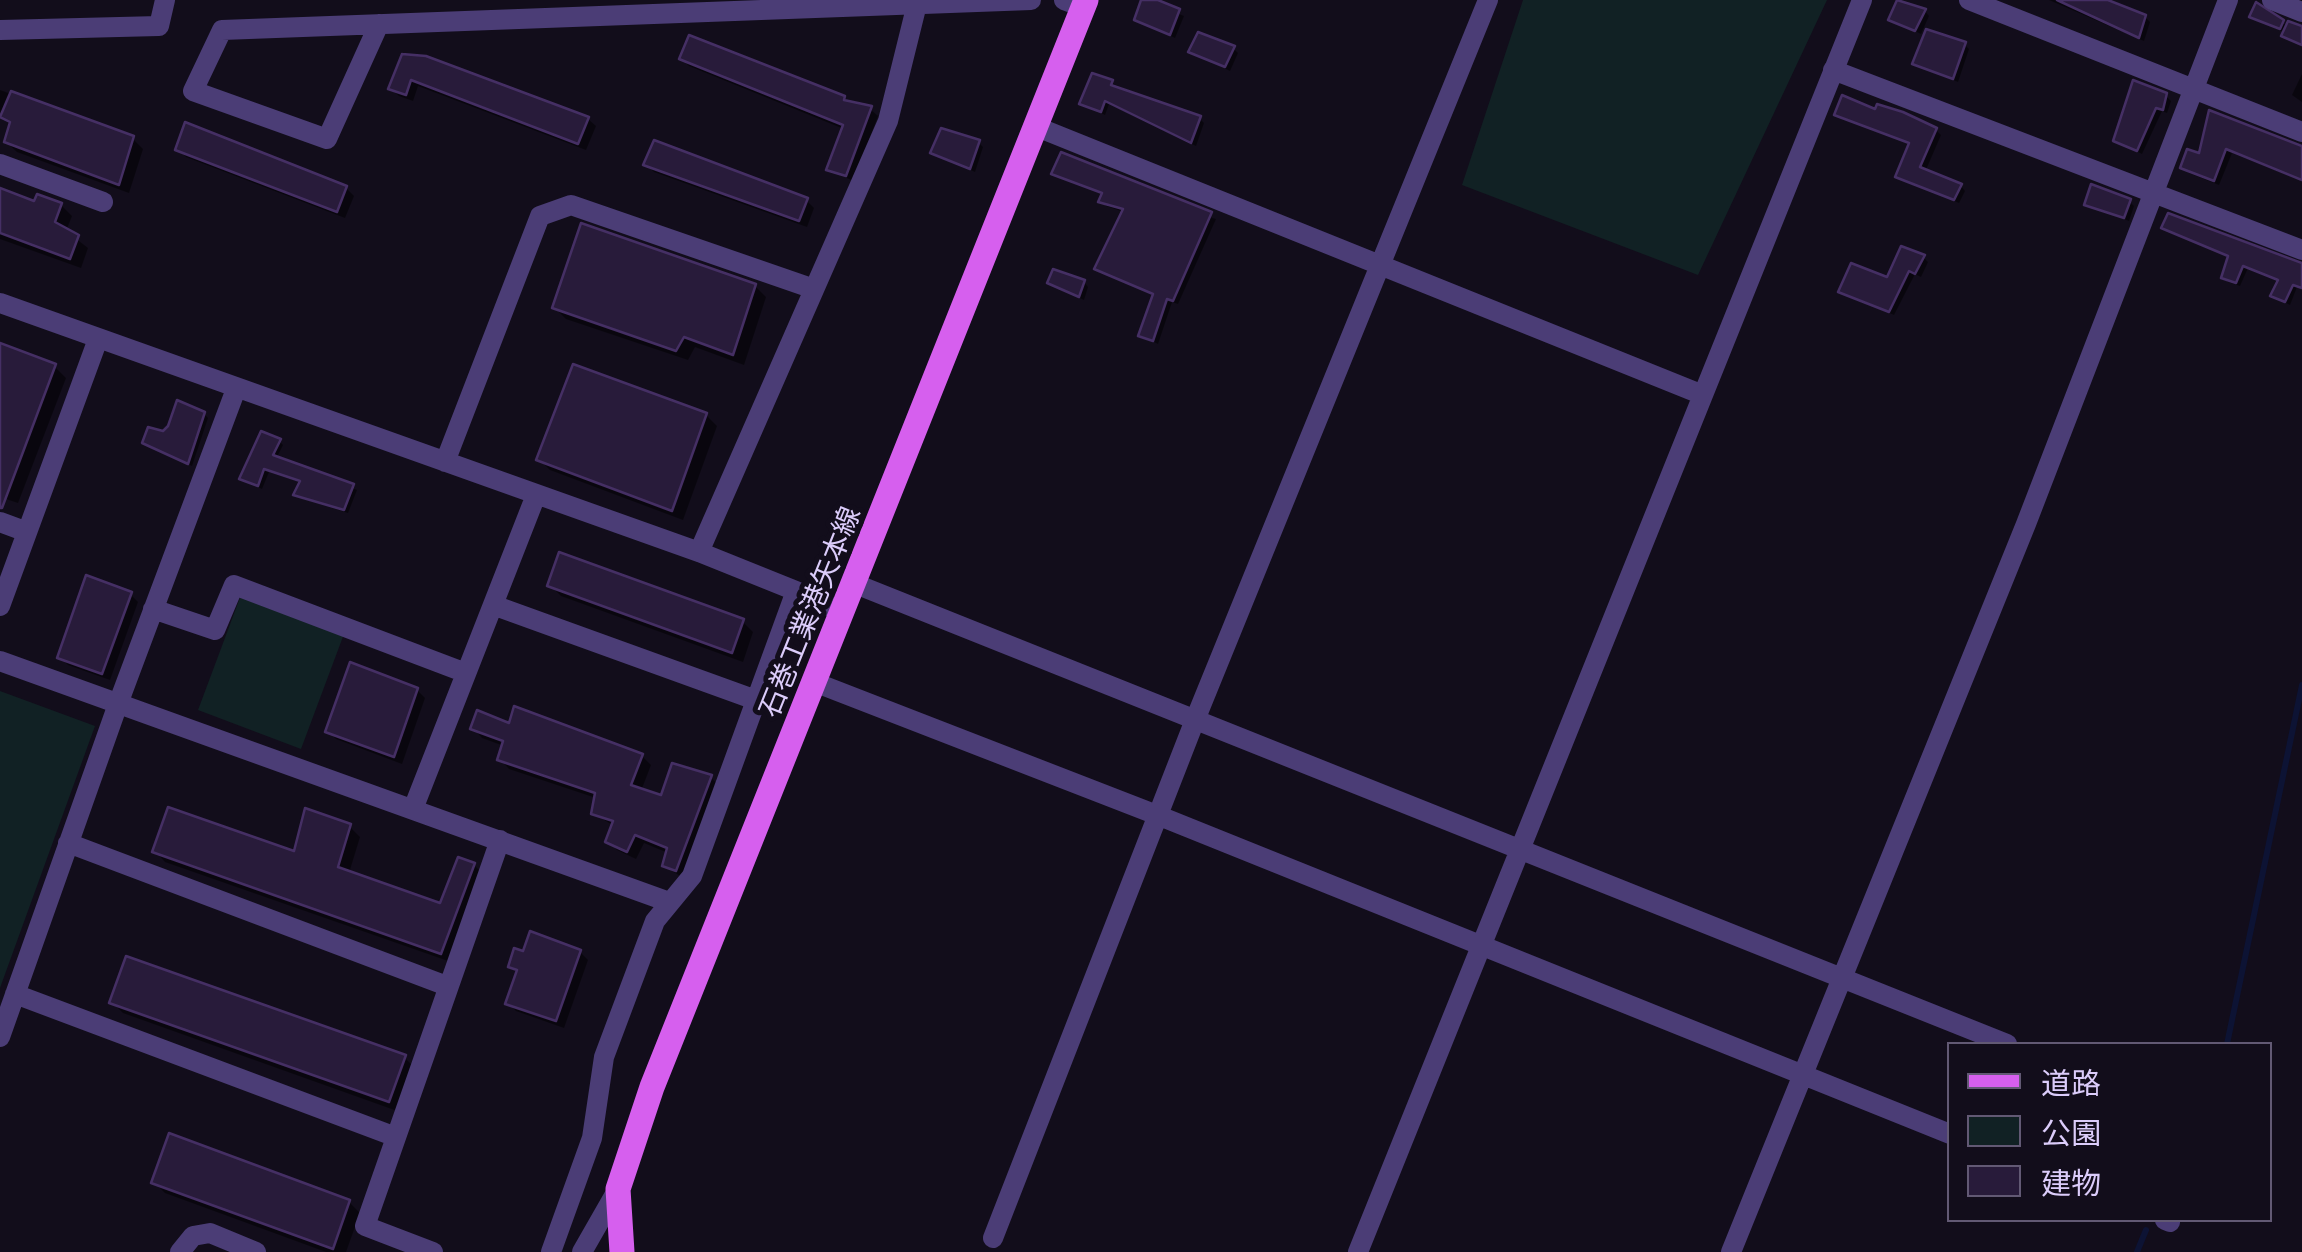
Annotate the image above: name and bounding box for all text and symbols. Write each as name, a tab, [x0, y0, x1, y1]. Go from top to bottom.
street label: 石巻工業港矢本線	[752, 502, 868, 722]
legend	[1947, 1042, 2272, 1222]
text: 道路	[2041, 1066, 2101, 1100]
text: 公園	[2041, 1116, 2101, 1150]
text: 建物	[2041, 1166, 2101, 1200]

